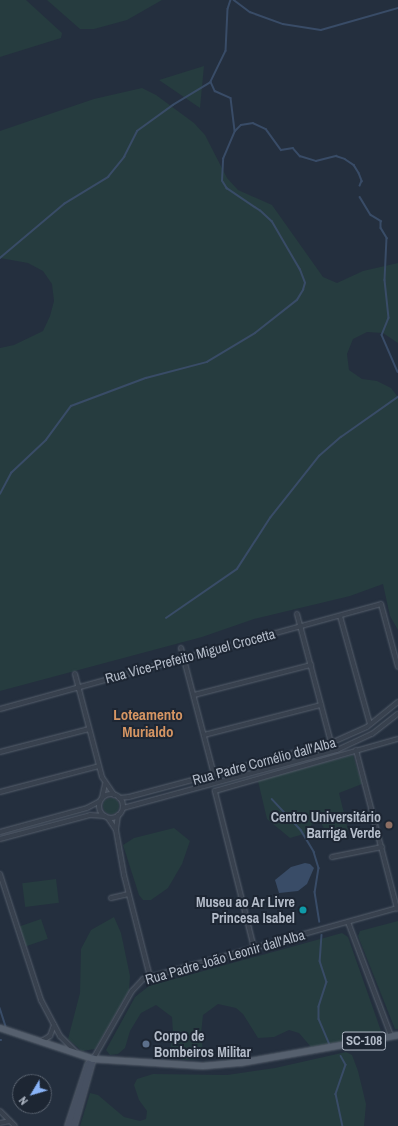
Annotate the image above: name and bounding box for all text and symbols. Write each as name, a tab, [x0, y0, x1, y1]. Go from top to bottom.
street label: Rua Vice-Prefeito Miguel Crocetta	[103, 625, 277, 687]
district label: Loteamento Murialdo	[113, 705, 183, 740]
street label: Rua Padre Cornélio dall'Alba	[190, 734, 338, 788]
place label: Centro Universitário Barriga Verde	[271, 809, 381, 842]
marker: Centro Universitário Barriga Verde	[384, 820, 394, 830]
place label: Museu ao Ar Livre Princesa Isabel	[195, 894, 295, 926]
marker: Museu ao Ar Livre Princesa Isabel	[298, 905, 308, 915]
street label: Rua Padre João Leonir dall'Alba	[143, 926, 307, 988]
place label: Corpo de Bombeiros Militar	[154, 1028, 251, 1060]
road number: SC-108	[341, 1030, 387, 1052]
marker: Corpo de Bombeiros Militar	[141, 1039, 151, 1049]
north arrow	[12, 1074, 52, 1114]
text: N	[16, 1094, 31, 1108]

